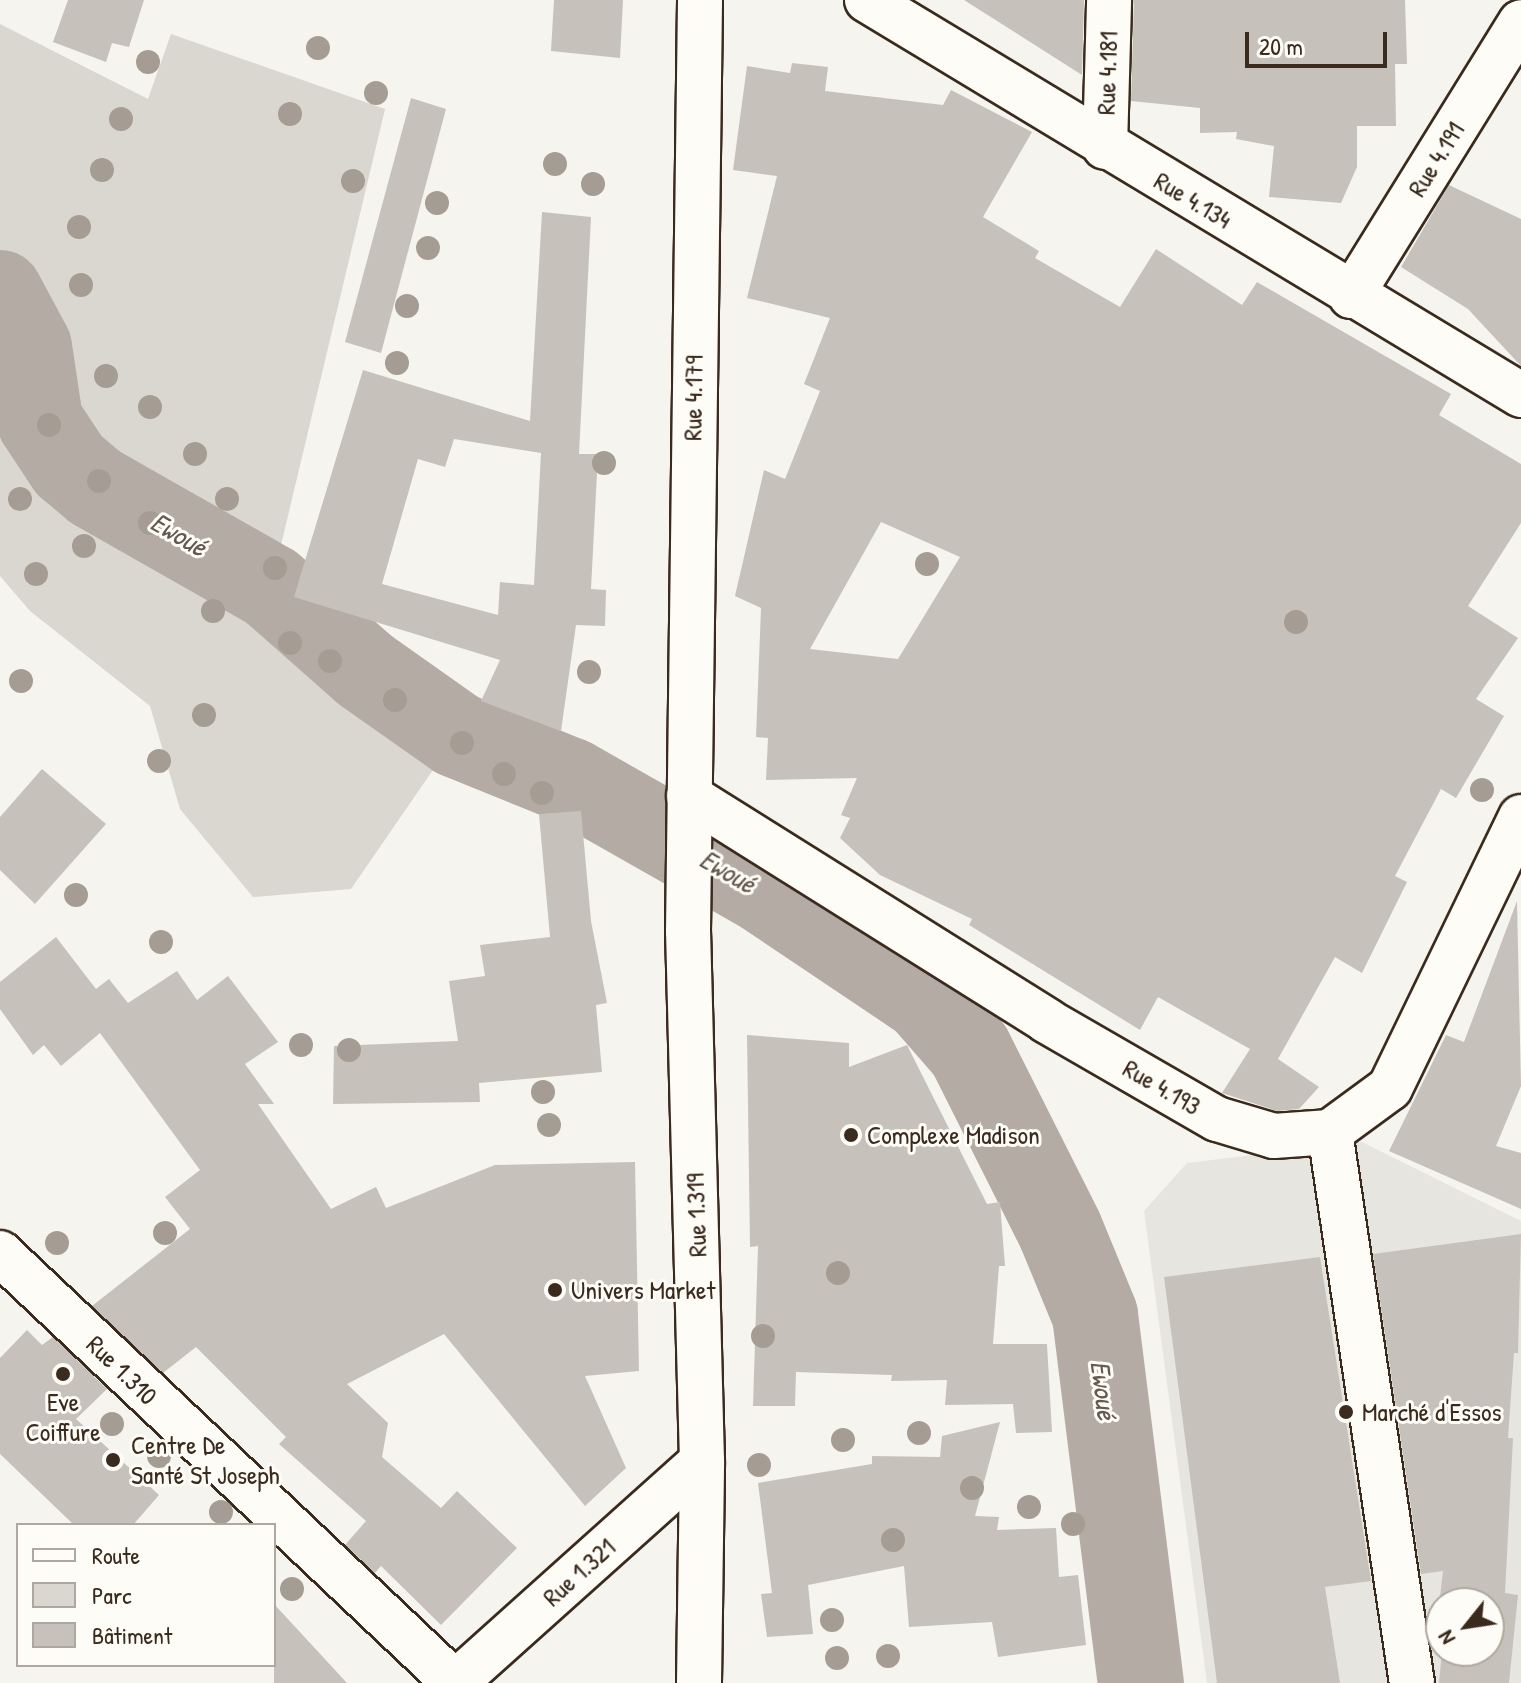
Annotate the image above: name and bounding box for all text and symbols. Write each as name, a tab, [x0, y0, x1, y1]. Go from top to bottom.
scale bar	[1249, 16, 1391, 66]
street label: Rue 4.181	[1090, 30, 1124, 116]
text: 20 m	[1259, 30, 1303, 62]
street label: Rue 4.191	[1401, 116, 1471, 202]
street label: Rue 4.134	[1149, 165, 1237, 235]
street label: Rue 4.179	[677, 355, 709, 441]
water label: Ewoué	[145, 505, 213, 563]
water label: Ewoué	[694, 842, 762, 900]
street label: Rue 4.193	[1118, 1052, 1206, 1122]
place label: Complexe Madison	[867, 1119, 1040, 1151]
marker: Complexe Madison	[842, 1126, 860, 1144]
street label: Rue 1.319	[679, 1172, 713, 1258]
place label: Univers Market	[571, 1274, 715, 1306]
marker: Univers Market	[546, 1281, 564, 1299]
street label: Rue 1.310	[80, 1329, 164, 1411]
water label: Ewoué	[1084, 1359, 1124, 1421]
marker: Eve Coiffure	[54, 1365, 72, 1383]
place label: Eve Coiffure	[26, 1386, 100, 1448]
place label: Marché d'Essos	[1362, 1396, 1501, 1428]
marker: Marché d'Essos	[1337, 1403, 1355, 1421]
place label: Centre De Santé St Joseph	[131, 1429, 280, 1490]
marker: Centre De Santé St Joseph	[102, 1449, 124, 1471]
legend	[16, 1523, 276, 1667]
street label: Rue 1.321	[536, 1531, 622, 1613]
text: Route	[92, 1539, 140, 1571]
text: Parc	[92, 1579, 132, 1611]
north arrow	[1425, 1587, 1505, 1667]
text: Bâtiment	[92, 1619, 172, 1651]
text: N	[1430, 1625, 1462, 1651]

